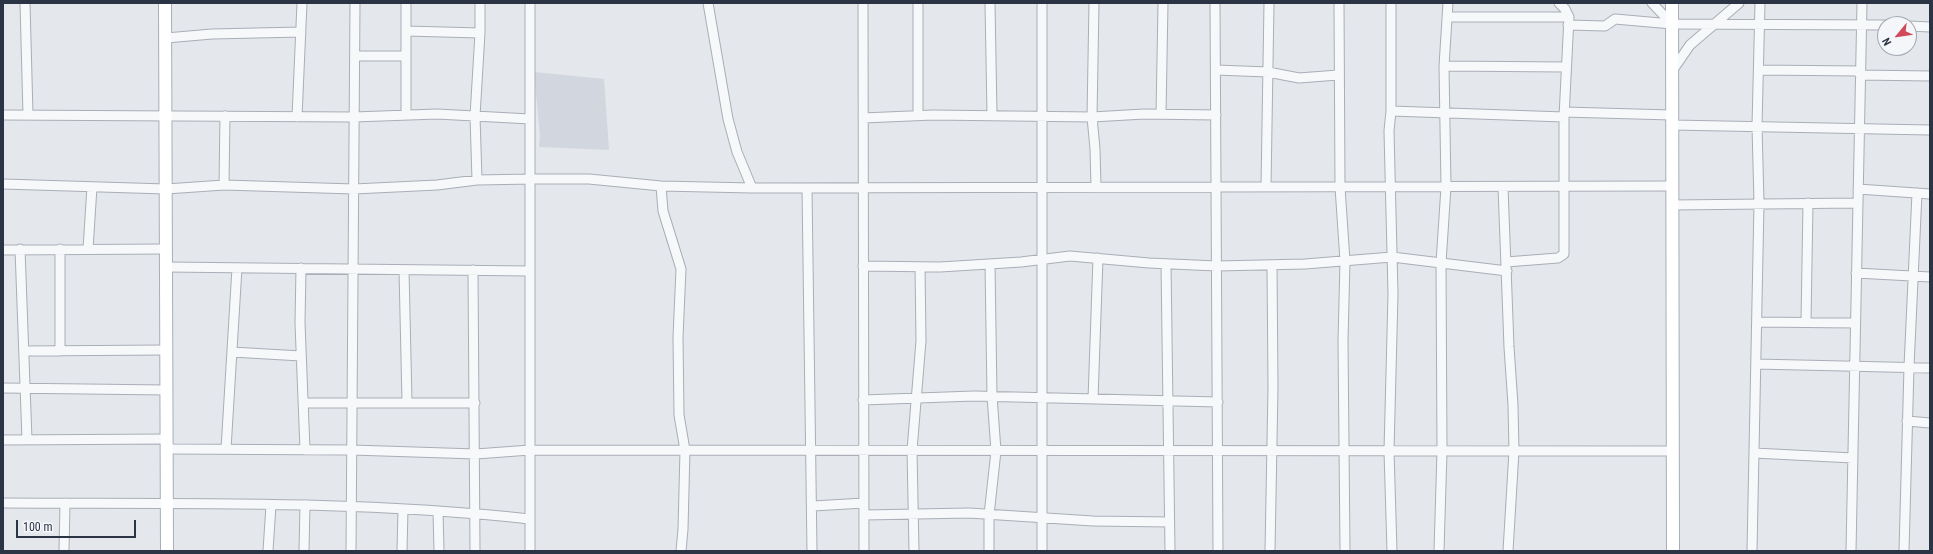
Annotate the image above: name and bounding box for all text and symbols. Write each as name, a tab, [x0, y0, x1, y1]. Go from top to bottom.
north arrow	[1877, 16, 1917, 56]
text: N	[1880, 35, 1894, 48]
scale bar	[18, 512, 138, 538]
text: 100 m	[23, 520, 53, 534]

